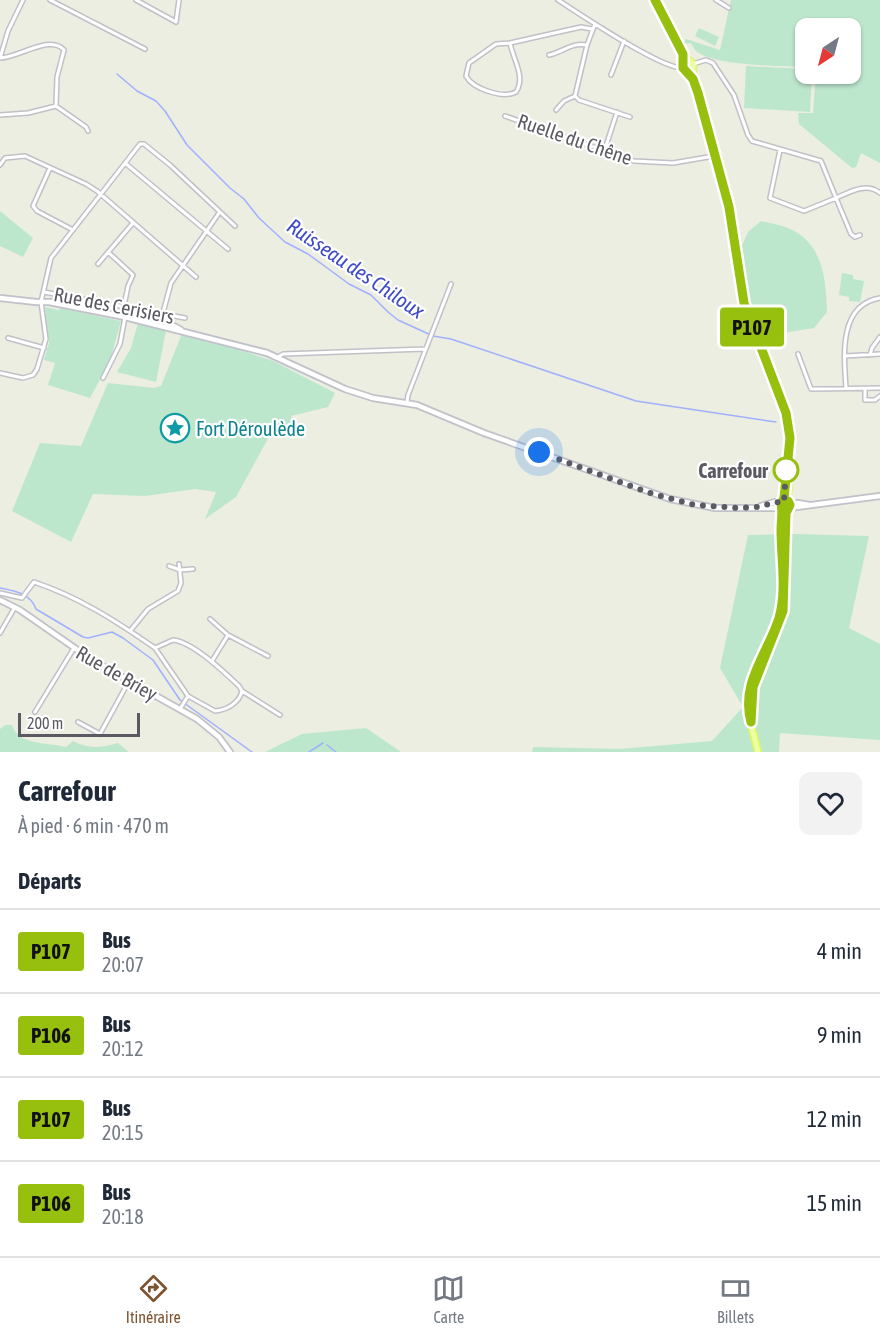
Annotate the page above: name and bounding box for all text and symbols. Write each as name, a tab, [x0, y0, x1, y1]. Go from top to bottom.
north arrow	[795, 18, 861, 84]
map controls	[795, 18, 861, 84]
street label: Ruelle du Chêne	[515, 109, 635, 169]
water label: Ruisseau des Chiloux	[283, 213, 430, 323]
street label: Rue des Cerisiers	[52, 282, 176, 328]
line badge: P107	[710, 308, 794, 346]
text: P107	[732, 315, 772, 339]
place icon: Fort Déroulède	[159, 412, 191, 444]
place label: Fort Déroulède	[196, 417, 305, 440]
your location	[524, 437, 554, 467]
marker: Carrefour	[773, 457, 799, 483]
place label: Carrefour	[698, 459, 769, 482]
street label: Rue de Briey	[72, 641, 162, 705]
scale bar	[18, 710, 140, 738]
text: 200 m	[27, 714, 63, 732]
button: heart	[799, 772, 862, 835]
text: Carrefour	[18, 775, 116, 807]
text: À pied · 6 min · 470 m	[18, 814, 169, 837]
text: Départs	[18, 868, 81, 894]
text: Bus	[102, 927, 131, 953]
text: 4 min	[817, 938, 862, 964]
text: P107	[31, 939, 71, 963]
text: 20:07	[102, 953, 144, 976]
text: Bus	[102, 1011, 131, 1037]
text: 9 min	[817, 1022, 862, 1048]
text: P106	[31, 1023, 71, 1047]
text: 20:12	[102, 1037, 144, 1060]
text: Bus	[102, 1095, 131, 1121]
text: 12 min	[807, 1106, 862, 1132]
text: P107	[31, 1107, 71, 1131]
text: 20:15	[102, 1121, 144, 1144]
text: Bus	[102, 1179, 131, 1205]
text: 15 min	[807, 1190, 862, 1216]
text: P106	[31, 1191, 71, 1215]
text: 20:18	[102, 1205, 144, 1228]
tab: Itinéraire	[126, 1272, 181, 1326]
tab: Carte	[432, 1272, 465, 1326]
tab: Billets	[717, 1272, 754, 1326]

